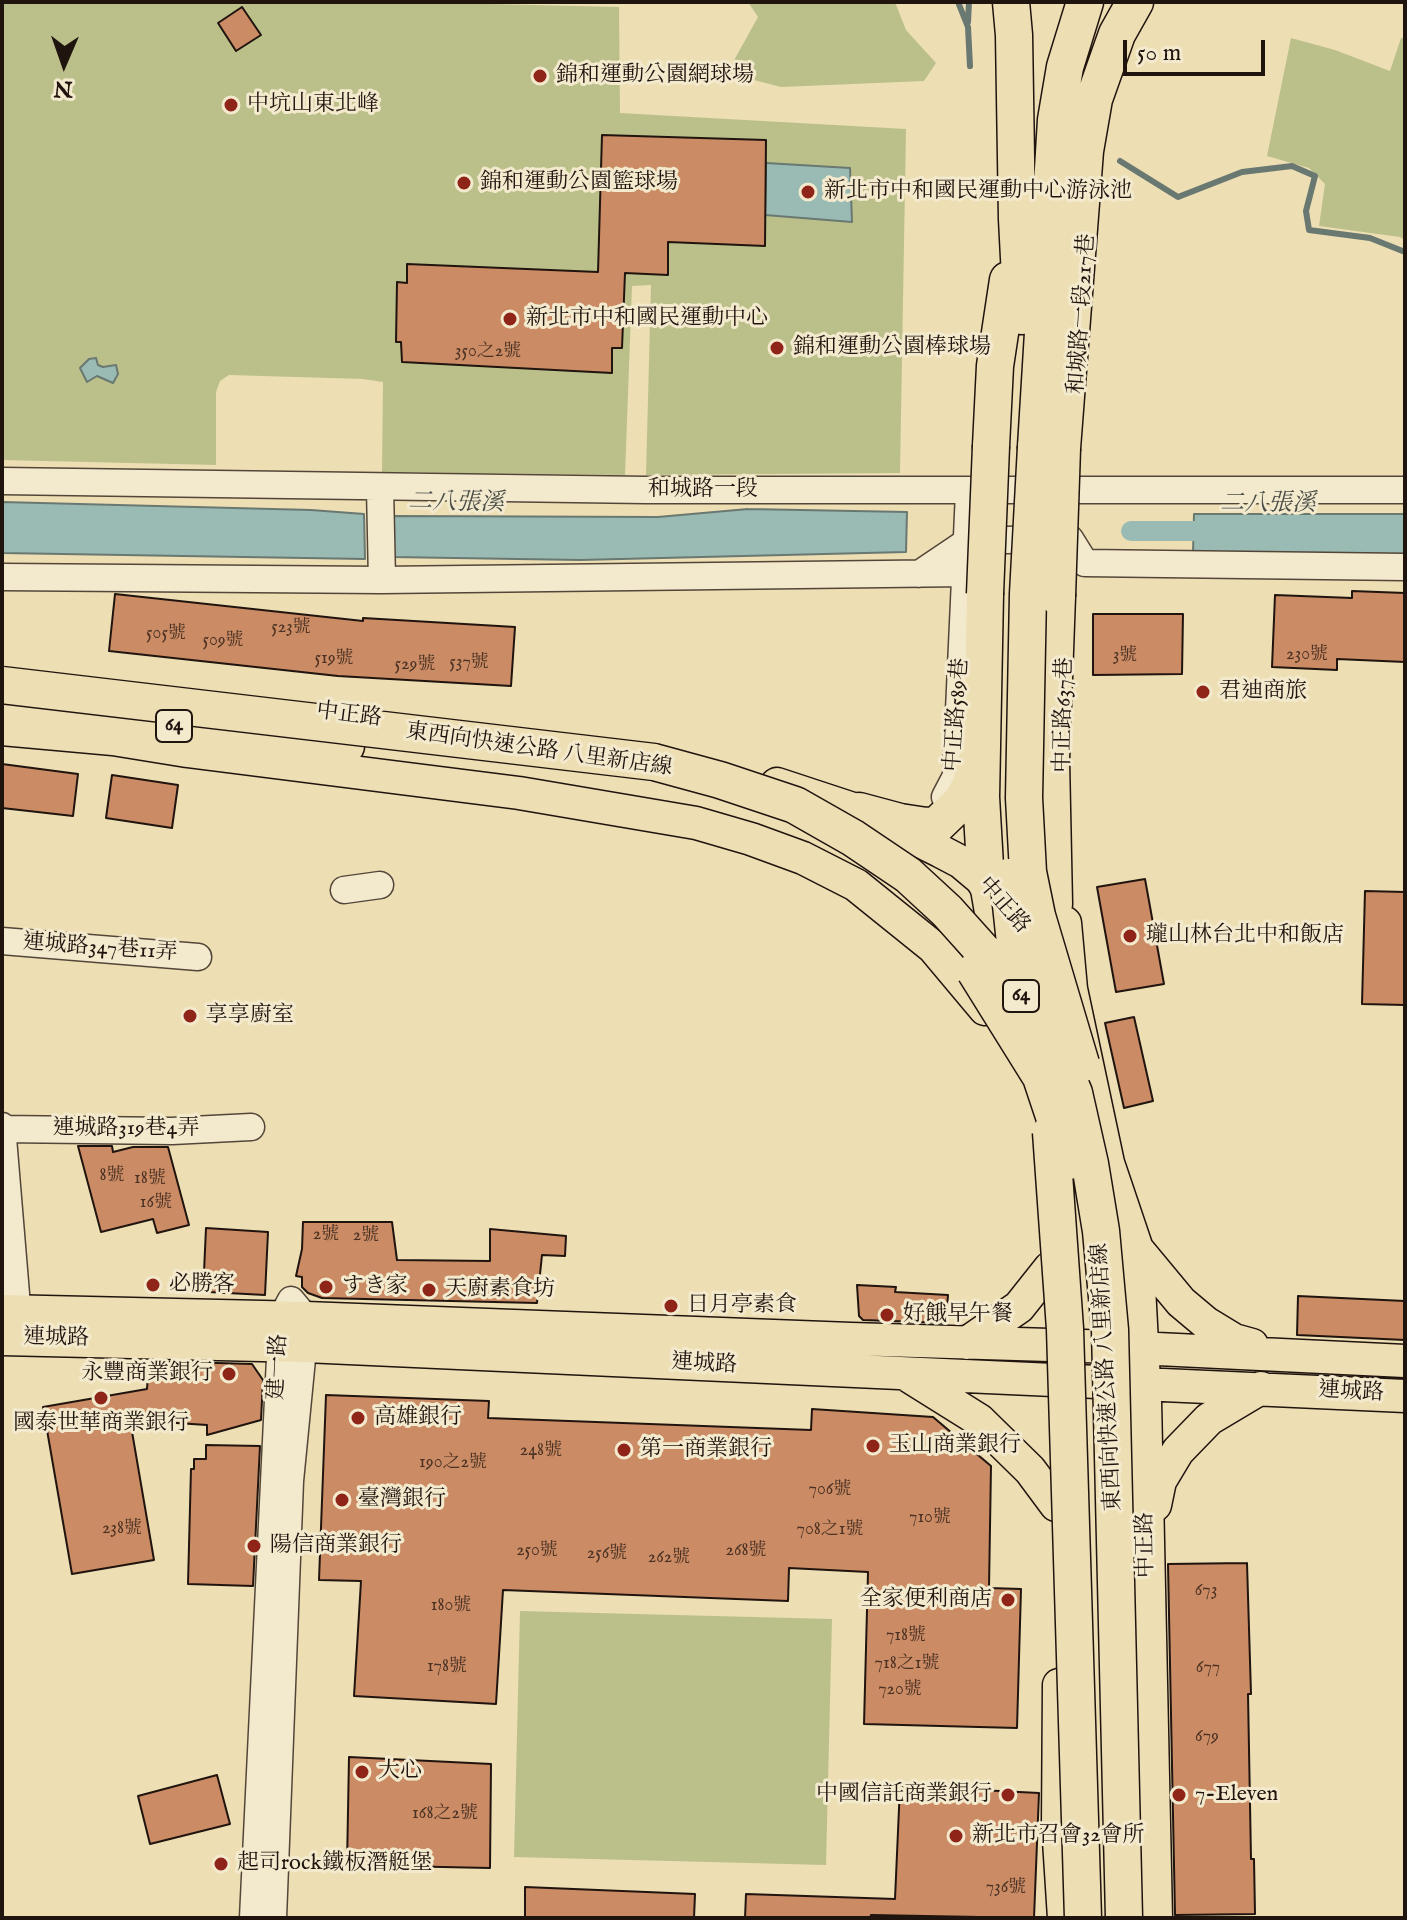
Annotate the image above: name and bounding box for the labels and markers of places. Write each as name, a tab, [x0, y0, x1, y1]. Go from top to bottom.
place label: 錦和運動公園網球場	[556, 63, 754, 89]
marker: 錦和運動公園網球場	[531, 67, 549, 85]
place label: 中坑山東北峰	[247, 92, 379, 118]
marker: 中坑山東北峰	[222, 96, 240, 114]
place label: 錦和運動公園籃球場	[480, 170, 678, 196]
marker: 錦和運動公園籃球場	[455, 174, 473, 192]
place label: 新北市中和國民運動中心游泳池	[824, 179, 1132, 205]
marker: 新北市中和國民運動中心游泳池	[799, 183, 817, 201]
place label: 新北市中和國民運動中心	[526, 306, 768, 332]
marker: 新北市中和國民運動中心	[501, 310, 519, 328]
place label: 錦和運動公園棒球場	[793, 335, 991, 361]
marker: 錦和運動公園棒球場	[768, 339, 786, 357]
place label: 君迪商旅	[1219, 679, 1307, 705]
marker: 君迪商旅	[1194, 683, 1212, 701]
place label: 瓏山林台北中和飯店	[1146, 923, 1344, 949]
marker: 瓏山林台北中和飯店	[1121, 927, 1139, 945]
place label: 享享廚室	[206, 1003, 294, 1029]
marker: 享享廚室	[181, 1007, 199, 1025]
place label: 必勝客	[169, 1272, 235, 1298]
place label: すき家	[342, 1274, 408, 1300]
marker: 必勝客	[144, 1276, 162, 1294]
place label: 天廚素食坊	[445, 1277, 555, 1303]
marker: すき家	[317, 1278, 335, 1296]
marker: 天廚素食坊	[420, 1281, 438, 1299]
place label: 日月亭素食	[687, 1293, 797, 1319]
marker: 日月亭素食	[662, 1297, 680, 1315]
place label: 好餓早午餐	[903, 1302, 1013, 1328]
marker: 好餓早午餐	[878, 1306, 896, 1324]
place label: 永豐商業銀行	[81, 1361, 213, 1387]
marker: 永豐商業銀行	[220, 1365, 238, 1383]
marker: 國泰世華商業銀行	[92, 1389, 110, 1407]
place label: 高雄銀行	[374, 1405, 462, 1431]
marker: 高雄銀行	[349, 1409, 367, 1427]
place label: 國泰世華商業銀行	[13, 1411, 189, 1437]
place label: 玉山商業銀行	[889, 1433, 1021, 1459]
place label: 第一商業銀行	[640, 1437, 772, 1463]
marker: 玉山商業銀行	[864, 1437, 882, 1455]
marker: 第一商業銀行	[615, 1441, 633, 1459]
place label: 臺灣銀行	[358, 1487, 446, 1513]
marker: 臺灣銀行	[333, 1491, 351, 1509]
place label: 陽信商業銀行	[270, 1533, 402, 1559]
marker: 陽信商業銀行	[245, 1537, 263, 1555]
place label: 全家便利商店	[860, 1587, 992, 1613]
marker: 全家便利商店	[999, 1591, 1017, 1609]
place label: 大心	[378, 1759, 422, 1785]
marker: 大心	[353, 1763, 371, 1781]
place label: 中國信託商業銀行	[816, 1782, 992, 1808]
place label: 7-Eleven	[1195, 1782, 1278, 1808]
marker: 中國信託商業銀行	[999, 1786, 1017, 1804]
marker: 7-Eleven	[1170, 1786, 1188, 1804]
place label: 新北市召會32會所	[972, 1823, 1145, 1849]
marker: 新北市召會32會所	[947, 1827, 965, 1845]
place label: 起司rock鐵板潛艇堡	[237, 1851, 432, 1877]
marker: 起司rock鐵板潛艇堡	[212, 1855, 230, 1873]

